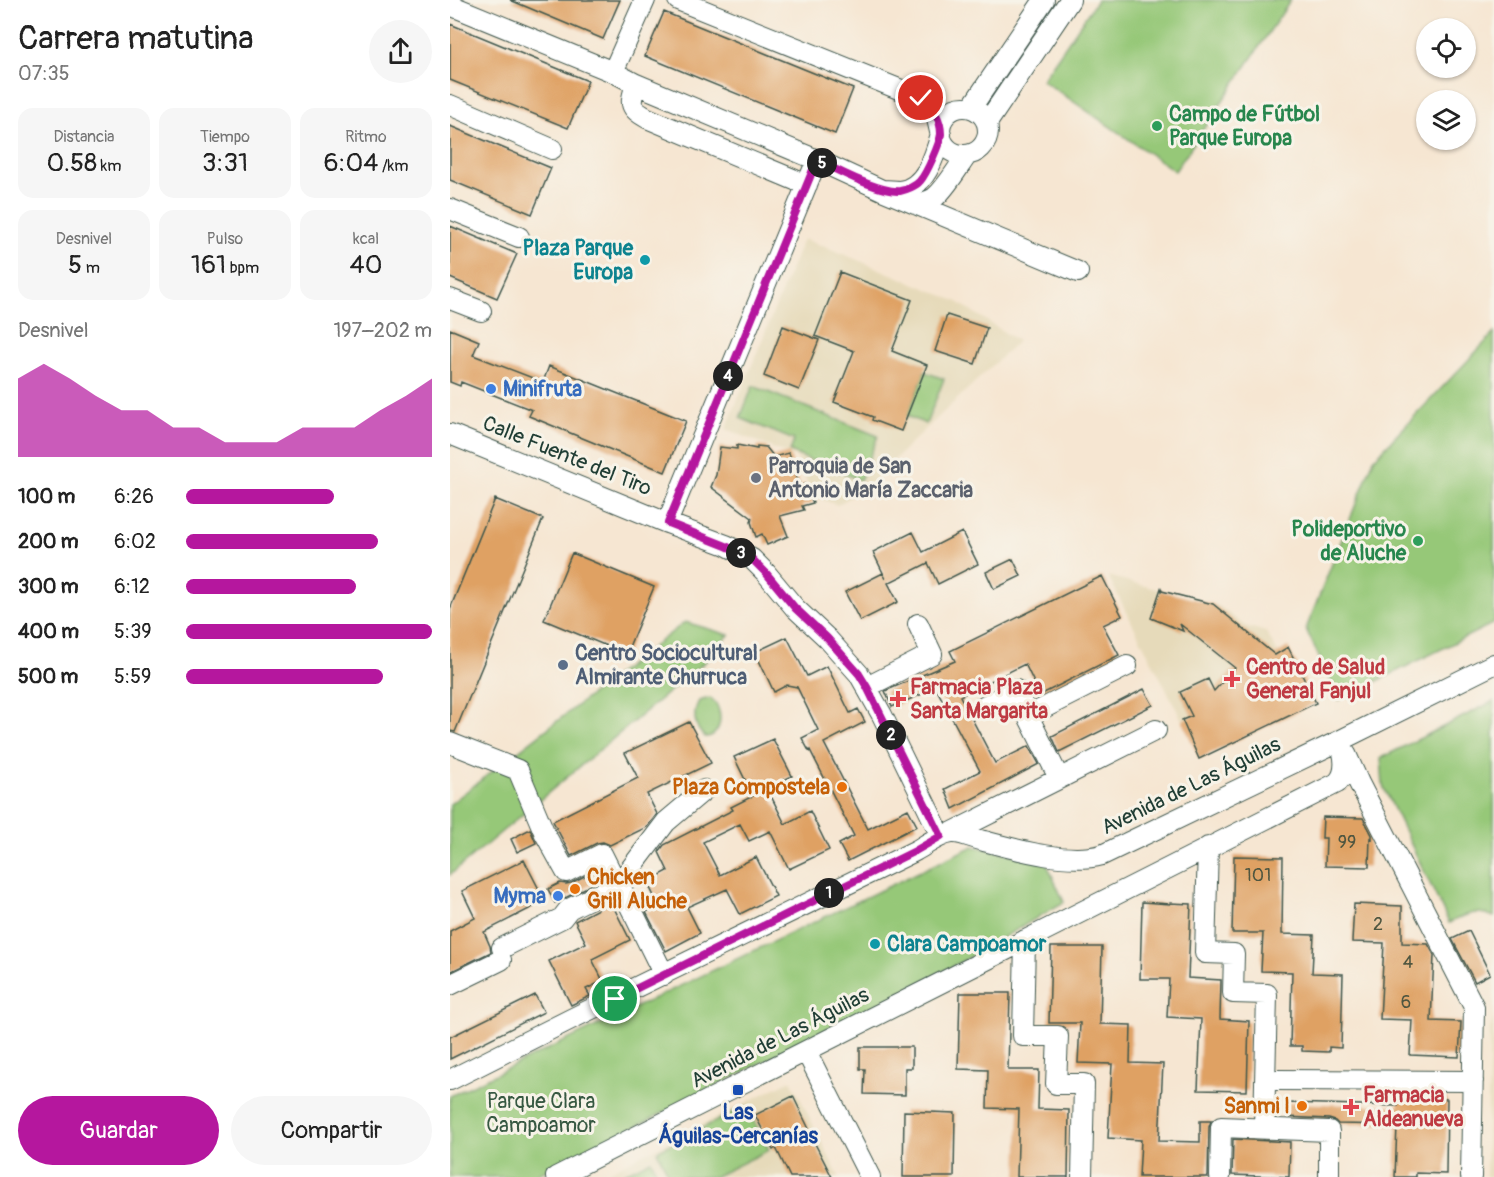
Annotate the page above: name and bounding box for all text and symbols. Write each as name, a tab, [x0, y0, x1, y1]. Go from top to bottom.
text: Carrera matutina	[18, 18, 254, 59]
map controls	[1416, 18, 1476, 150]
button: locate	[1416, 18, 1476, 78]
button: share	[369, 20, 432, 83]
text: 07:35	[18, 61, 70, 86]
pin	[895, 72, 946, 123]
icon: check	[904, 81, 937, 114]
button: layers	[1416, 90, 1476, 150]
place label: Campo de Fútbol Parque Europa	[1169, 101, 1320, 152]
marker: Campo de Fútbol Parque Europa	[1150, 119, 1164, 133]
text: Distancia	[54, 127, 114, 147]
text: Tiempo	[200, 127, 250, 147]
text: Ritmo	[345, 127, 387, 147]
text: 0.58	[46, 147, 97, 179]
text: 3:31	[202, 147, 248, 179]
text: 6:04	[323, 147, 378, 179]
pin: 5	[807, 148, 837, 178]
text: 5	[818, 153, 826, 173]
text: km	[97, 156, 122, 176]
text: /km	[378, 156, 409, 176]
text: Desnivel	[56, 229, 112, 249]
text: Pulso	[207, 229, 243, 249]
text: kcal	[353, 229, 379, 249]
place label: Plaza Parque Europa	[523, 235, 634, 286]
text: 5	[68, 249, 82, 281]
text: 161	[191, 249, 226, 281]
text: 40	[350, 249, 382, 281]
marker: Plaza Parque Europa	[638, 253, 652, 267]
text: m	[82, 258, 100, 278]
text: bpm	[226, 258, 259, 278]
text: Desnivel	[18, 318, 88, 343]
text: 197–202 m	[333, 318, 432, 343]
pin: 4	[713, 361, 743, 391]
text: 4	[723, 366, 733, 386]
place label: Minifruta	[503, 376, 582, 403]
marker: Minifruta	[484, 382, 498, 396]
street label: Calle Fuente del Tiro	[479, 410, 655, 502]
place label: Parroquia de San Antonio María Zaccaria	[768, 453, 973, 504]
marker: Parroquia de San Antonio María Zaccaria	[749, 471, 763, 485]
text: 100 m	[18, 484, 75, 509]
text: 6:26	[114, 484, 154, 509]
place label: Polideportivo de Aluche	[1291, 516, 1407, 567]
text: 200 m	[18, 529, 79, 554]
text: 6:02	[114, 529, 156, 554]
marker: Polideportivo de Aluche	[1411, 534, 1425, 548]
pin: 3	[726, 538, 756, 568]
text: 3	[737, 543, 745, 563]
text: 300 m	[18, 574, 79, 599]
text: 6:12	[114, 574, 150, 599]
text: 400 m	[18, 619, 79, 644]
text: 5:39	[114, 619, 152, 644]
place label: Centro Sociocultural Almirante Churruca	[575, 640, 758, 691]
place label: Centro de Salud General Fanjul	[1246, 654, 1385, 705]
marker: Centro Sociocultural Almirante Churruca	[556, 658, 570, 672]
text: 500 m	[18, 664, 78, 689]
text: 5:59	[114, 664, 151, 689]
marker: Centro de Salud General Fanjul	[1223, 670, 1241, 688]
place label: Farmacia Plaza Santa Margarita	[910, 674, 1048, 725]
marker: Farmacia Plaza Santa Margarita	[891, 692, 905, 706]
pin: 2	[876, 720, 906, 750]
text: 2	[887, 725, 895, 745]
street label: Avenida de Las Águilas	[1097, 731, 1286, 841]
place label: Plaza Compostela	[672, 774, 830, 801]
marker: Plaza Compostela	[835, 780, 849, 794]
house number: 99	[1338, 831, 1356, 854]
place label: Chicken Grill Aluche	[587, 864, 687, 915]
house number: 101	[1245, 864, 1271, 887]
pin: 1	[814, 878, 844, 908]
marker: Chicken Grill Aluche	[568, 882, 582, 896]
place label: Myma	[494, 883, 546, 910]
text: 1	[826, 883, 832, 903]
marker: Myma	[551, 889, 565, 903]
house number: 2	[1373, 913, 1383, 936]
place label: Clara Campoamor	[887, 931, 1047, 958]
marker: Clara Campoamor	[868, 937, 882, 951]
house number: 4	[1403, 951, 1414, 974]
pin	[589, 973, 640, 1024]
street label: Avenida de Las Águilas	[687, 981, 874, 1095]
icon: arrive	[598, 982, 631, 1015]
house number: 6	[1401, 991, 1411, 1014]
place label: Farmacia Aldeanueva	[1363, 1082, 1464, 1133]
marker: Las Águilas-Cercanías	[731, 1083, 745, 1097]
park label: Parque Clara Campoamor	[486, 1088, 596, 1139]
place label: Sanmi I	[1224, 1093, 1290, 1120]
button: Guardar	[18, 1096, 219, 1165]
button: Compartir	[231, 1096, 432, 1165]
place label: Las Águilas-Cercanías	[658, 1099, 818, 1150]
marker: Sanmi I	[1295, 1099, 1309, 1113]
marker: Farmacia Aldeanueva	[1344, 1100, 1358, 1114]

